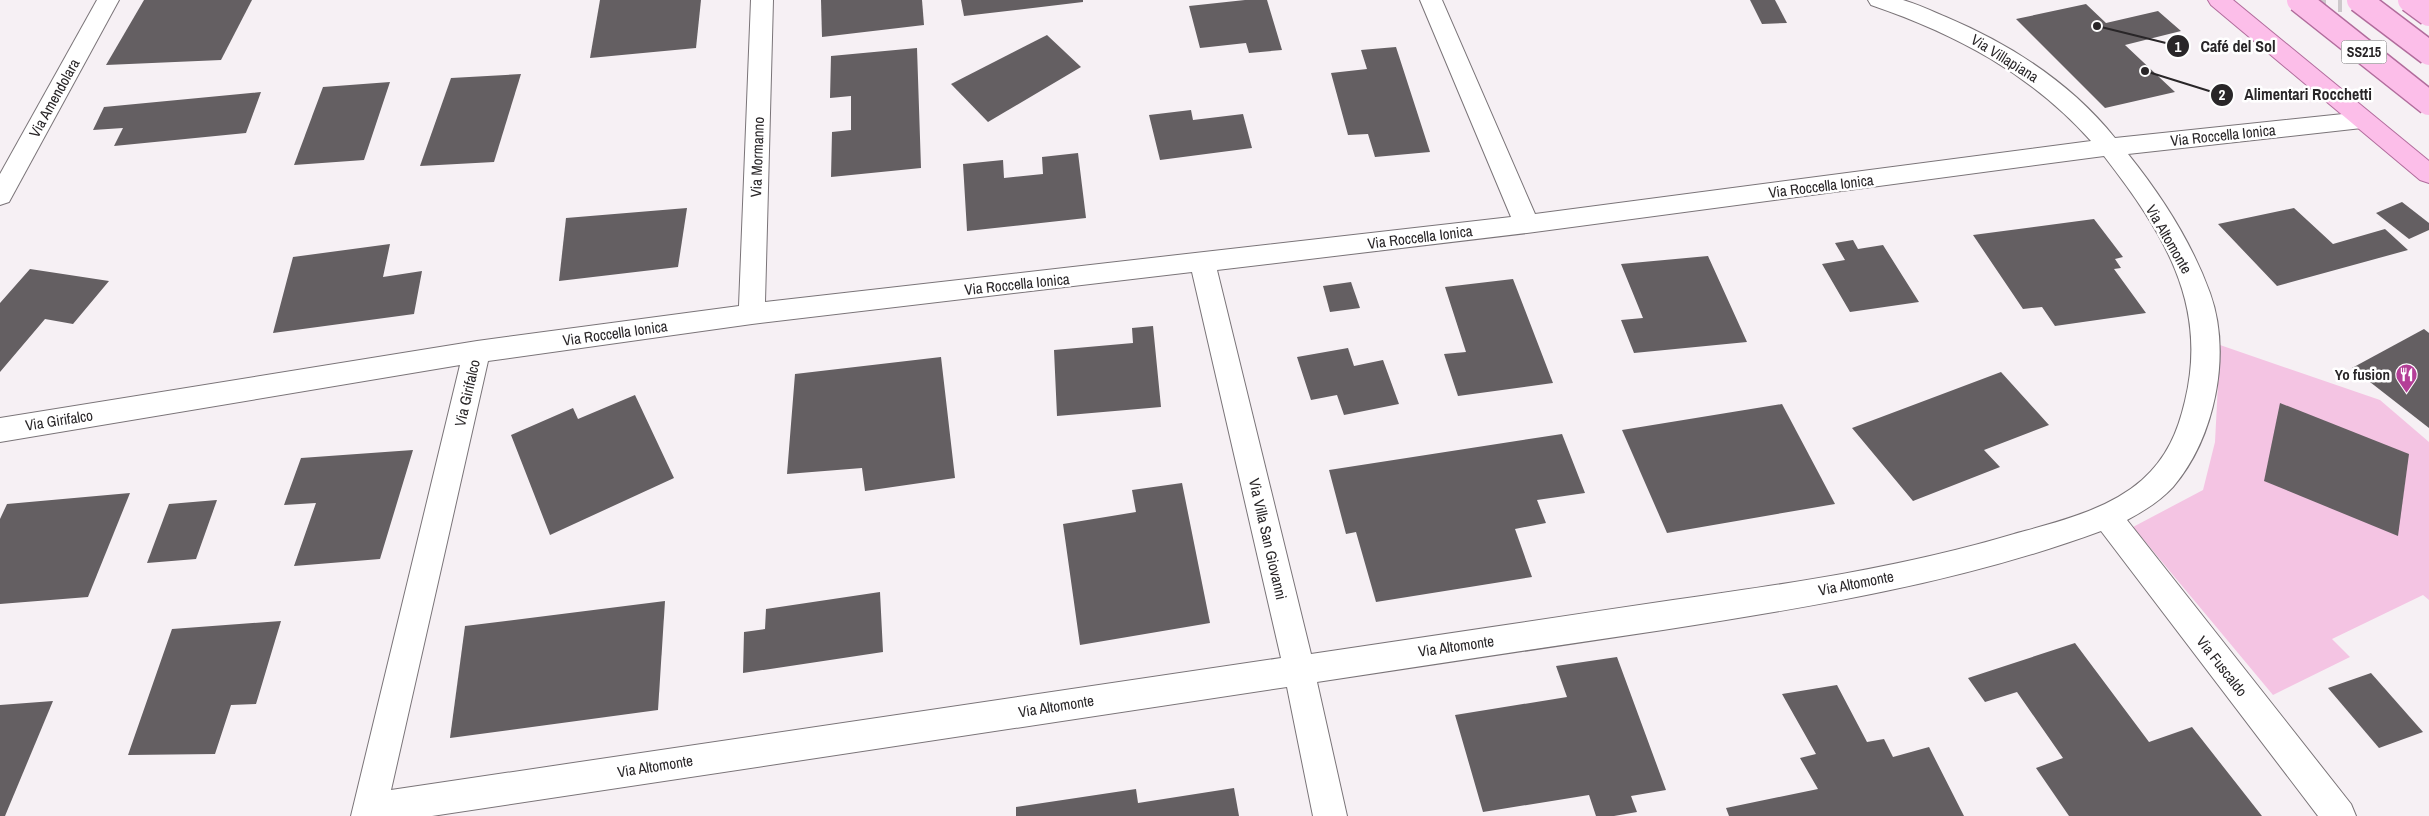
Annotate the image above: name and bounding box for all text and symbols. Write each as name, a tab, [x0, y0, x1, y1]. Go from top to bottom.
street label: Via Villapiana	[1967, 29, 2043, 87]
callout: Café del Sol	[2165, 31, 2285, 62]
text: Café del Sol	[2200, 35, 2276, 57]
text: 1	[2175, 36, 2182, 57]
road number: SS215	[2342, 41, 2386, 64]
street label: Via Amendolara	[24, 55, 84, 141]
callout: Alimentari Rocchetti	[2209, 79, 2382, 110]
text: Alimentari Rocchetti	[2244, 83, 2372, 105]
text: 2	[2219, 84, 2226, 105]
street label: Via Mormanno	[745, 116, 769, 198]
street label: Via Roccella Ionica	[2169, 119, 2277, 151]
street label: Via Roccella Ionica	[1767, 169, 1875, 203]
street label: Via Altomonte	[2141, 201, 2197, 277]
street label: Via Roccella Ionica	[1366, 220, 1474, 254]
street label: Via Roccella Ionica	[963, 268, 1071, 300]
street label: Via Roccella Ionica	[561, 315, 669, 351]
street label: Via Girifalco	[449, 357, 485, 429]
restaurant icon: Yo fusion	[2394, 362, 2418, 393]
place label: Yo fusion	[2335, 364, 2390, 385]
street label: Via Girifalco	[24, 404, 94, 436]
street label: Via Villa San Giovanni	[1244, 476, 1292, 602]
street label: Via Altomonte	[1817, 565, 1896, 601]
street label: Via Altomonte	[1417, 630, 1495, 662]
street label: Via Fuscaldo	[2192, 631, 2252, 701]
street label: Via Altomonte	[1017, 690, 1096, 722]
street label: Via Altomonte	[616, 750, 695, 782]

